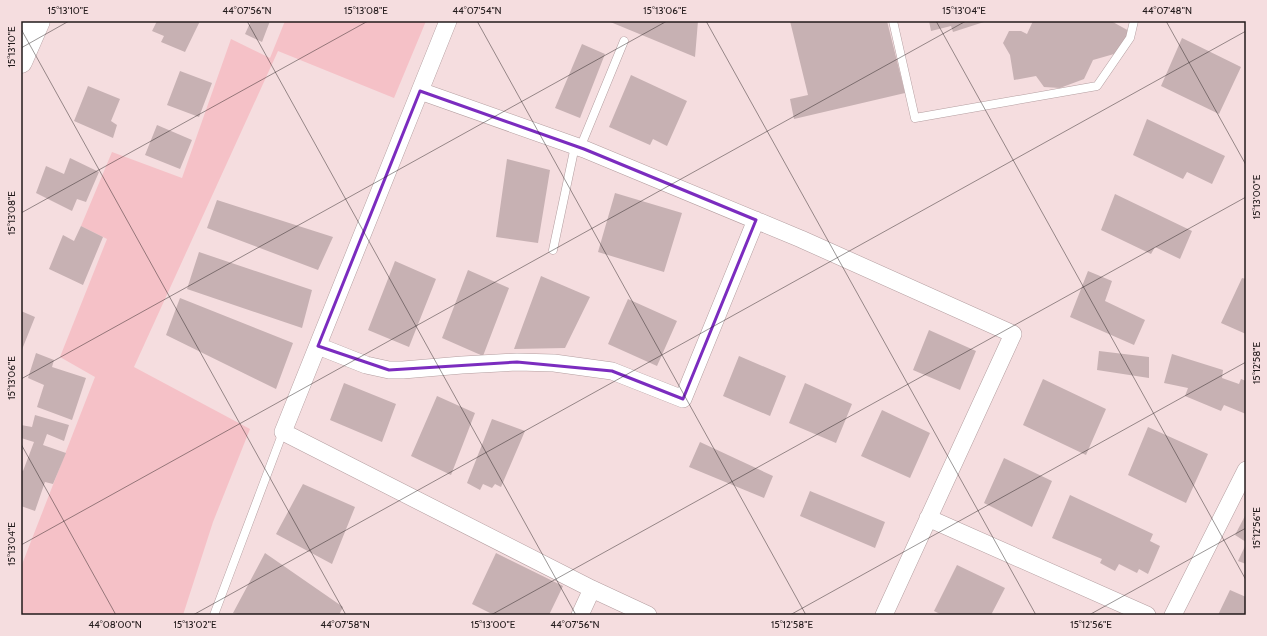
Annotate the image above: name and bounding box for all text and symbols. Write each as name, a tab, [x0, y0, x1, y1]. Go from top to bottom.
text: 15°13'10"E	[48, 4, 89, 17]
text: 44°07'56"N	[222, 4, 272, 17]
text: 15°13'08"E	[344, 4, 388, 17]
text: 44°07'54"N	[452, 4, 502, 17]
text: 15°13'06"E	[643, 4, 687, 17]
text: 15°13'04"E	[942, 4, 986, 17]
text: 44°07'48"N	[1142, 4, 1192, 17]
text: 15°13'10"E	[5, 26, 18, 67]
text: 15°13'00"E	[1250, 174, 1263, 219]
text: 15°13'08"E	[5, 191, 18, 235]
text: 15°12'58"E	[1250, 342, 1263, 384]
text: 15°13'06"E	[5, 356, 18, 400]
text: 15°12'56"E	[1250, 507, 1263, 549]
text: 15°13'04"E	[5, 522, 18, 566]
text: 44°08'00"N	[88, 618, 142, 631]
text: 15°13'02"E	[174, 618, 217, 631]
text: 44°07'58"N	[320, 618, 370, 631]
text: 15°13'00"E	[471, 618, 516, 631]
text: 44°07'56"N	[550, 618, 600, 631]
text: 15°12'58"E	[771, 618, 813, 631]
text: 15°12'56"E	[1070, 618, 1112, 631]

